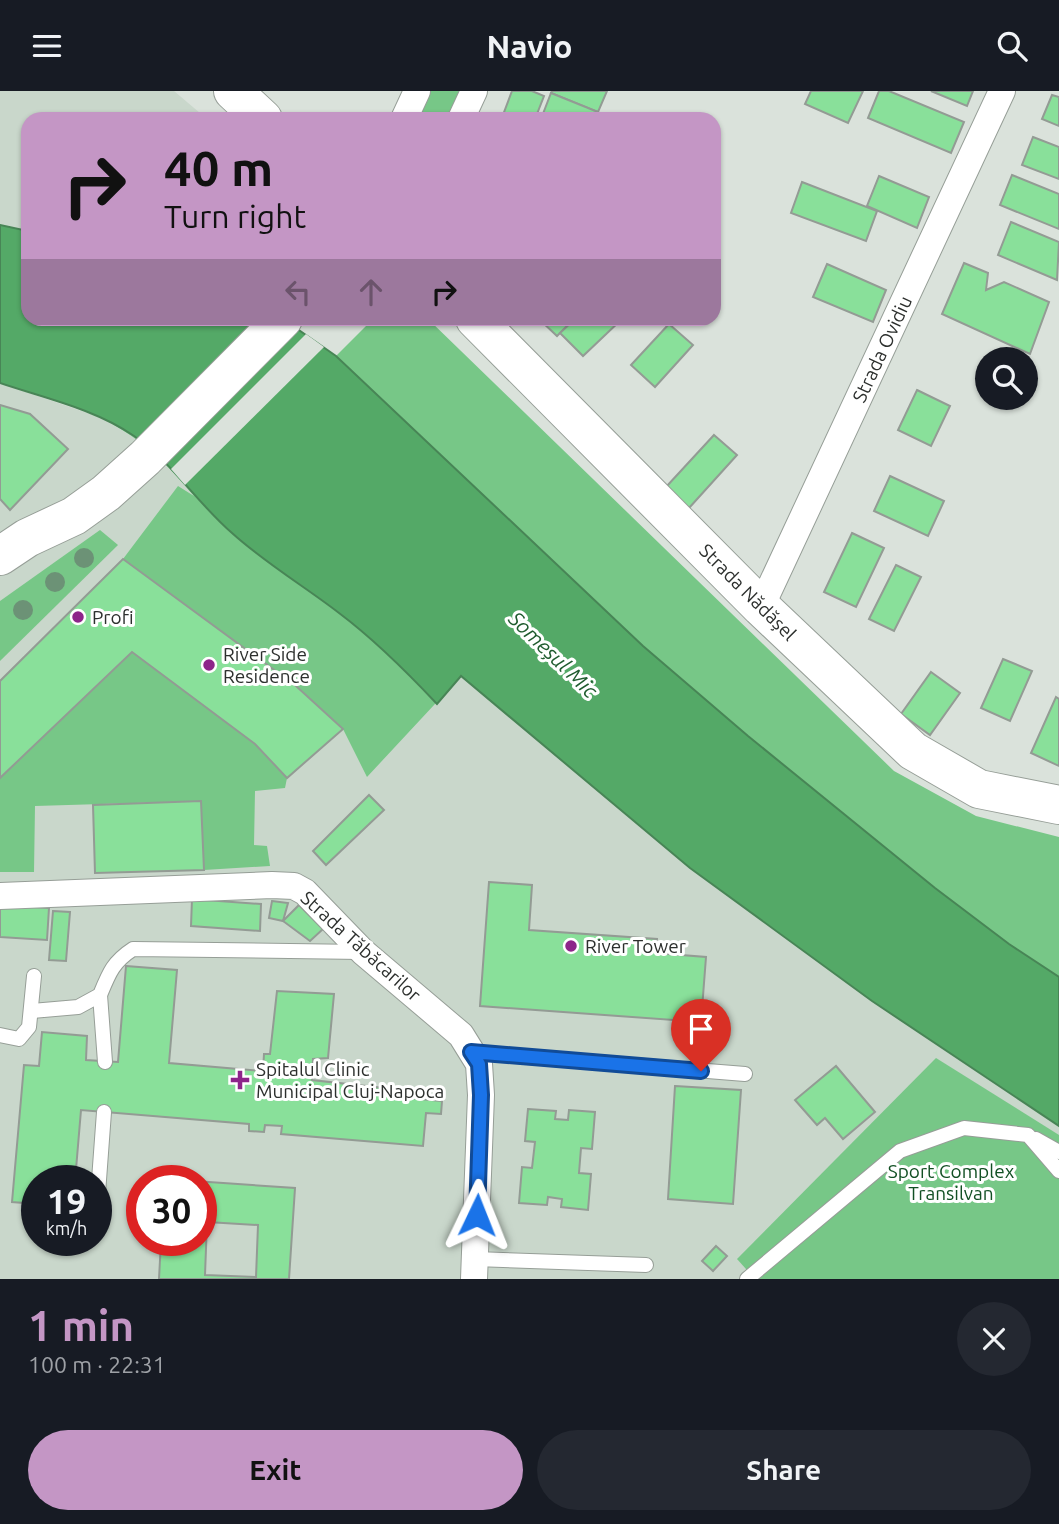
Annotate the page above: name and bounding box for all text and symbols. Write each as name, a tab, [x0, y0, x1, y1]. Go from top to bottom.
icon: menu	[28, 27, 66, 65]
icon: search	[993, 27, 1031, 65]
text: Navio	[486, 28, 573, 64]
icon: right	[49, 140, 140, 231]
text: 40 m	[164, 140, 273, 195]
text: Turn right	[164, 198, 306, 234]
icon: left	[279, 273, 317, 311]
icon: ahead	[352, 273, 390, 311]
icon: right	[425, 273, 463, 311]
street label: Strada Ovidiu	[848, 292, 916, 406]
map controls	[975, 347, 1038, 410]
button: search	[975, 347, 1038, 410]
street label: Strada Nădășel	[695, 539, 801, 645]
water label: Someșul Mic	[504, 605, 603, 703]
place label: Profi	[92, 606, 134, 628]
marker: Profi	[70, 609, 86, 625]
place label: River Side Residence	[223, 643, 310, 687]
marker: River Side Residence	[201, 657, 217, 673]
street label: Strada Tăbăcarilor	[297, 886, 425, 1006]
place label: River Tower	[585, 935, 686, 957]
marker: River Tower	[563, 938, 579, 954]
pin	[671, 999, 731, 1071]
icon: arrive	[682, 1010, 720, 1048]
place label: Spitalul Clinic Municipal Cluj-Napoca	[256, 1058, 444, 1102]
marker: Spitalul Clinic Municipal Cluj-Napoca	[230, 1070, 250, 1090]
park label: Sport Complex Transilvan	[888, 1160, 1015, 1204]
speed limit sign: 30	[126, 1165, 217, 1256]
position arrow	[440, 1178, 514, 1252]
text: 19	[47, 1181, 86, 1221]
text: km/h	[46, 1218, 87, 1238]
text: 1 min	[28, 1302, 134, 1349]
button: close	[957, 1302, 1031, 1376]
text: 100 m · 22:31	[28, 1352, 166, 1377]
button: Exit	[28, 1430, 523, 1510]
button: Share	[537, 1430, 1031, 1510]

